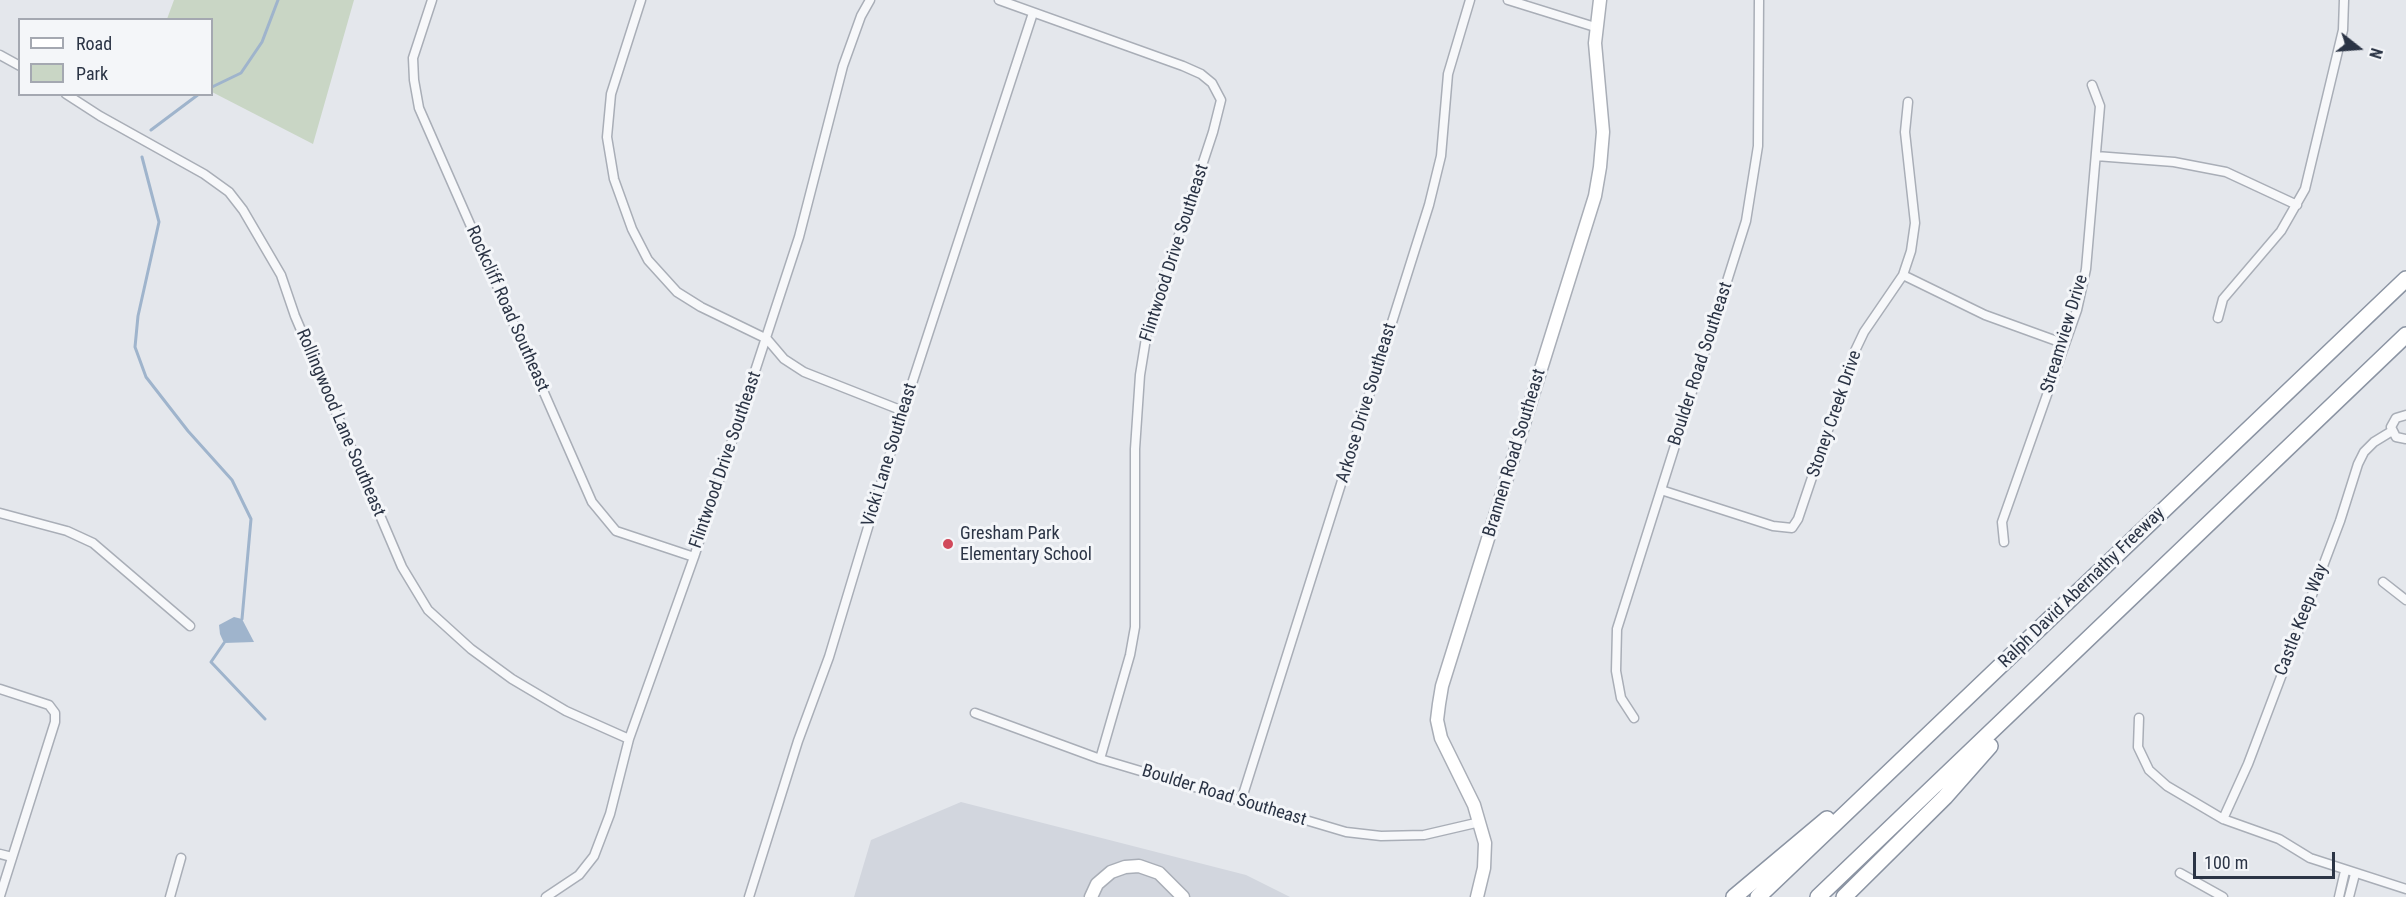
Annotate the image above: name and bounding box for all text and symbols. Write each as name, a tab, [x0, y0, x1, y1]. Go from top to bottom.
legend	[18, 18, 213, 96]
north arrow	[2328, 18, 2388, 78]
text: Road	[76, 33, 112, 54]
text: N	[2365, 46, 2386, 61]
text: Park	[76, 63, 108, 84]
street label: Flintwood Drive Southeast	[1136, 161, 1214, 345]
street label: Rockcliff Road Southeast	[461, 223, 553, 395]
street label: Streamview Drive	[2037, 272, 2093, 396]
street label: Boulder Road Southeast	[1664, 280, 1738, 448]
street label: Arkose Drive Southeast	[1332, 321, 1402, 485]
street label: Rollingwood Lane Southeast	[291, 326, 389, 520]
street label: Stoney Creek Drive	[1803, 348, 1867, 480]
street label: Brannen Road Southeast	[1479, 367, 1551, 539]
street label: Flintwood Drive Southeast	[686, 369, 766, 551]
street label: Vicki Lane Southeast	[858, 381, 922, 529]
street label: Ralph David Abernathy Freeway	[1995, 503, 2169, 673]
place label: Gresham Park Elementary School	[960, 523, 1092, 566]
marker: Gresham Park Elementary School	[941, 537, 955, 551]
street label: Castle Keep Way	[2271, 561, 2333, 679]
street label: Boulder Road Southeast	[1139, 761, 1309, 831]
scale bar	[2196, 840, 2338, 878]
text: 100 m	[2204, 852, 2248, 873]

